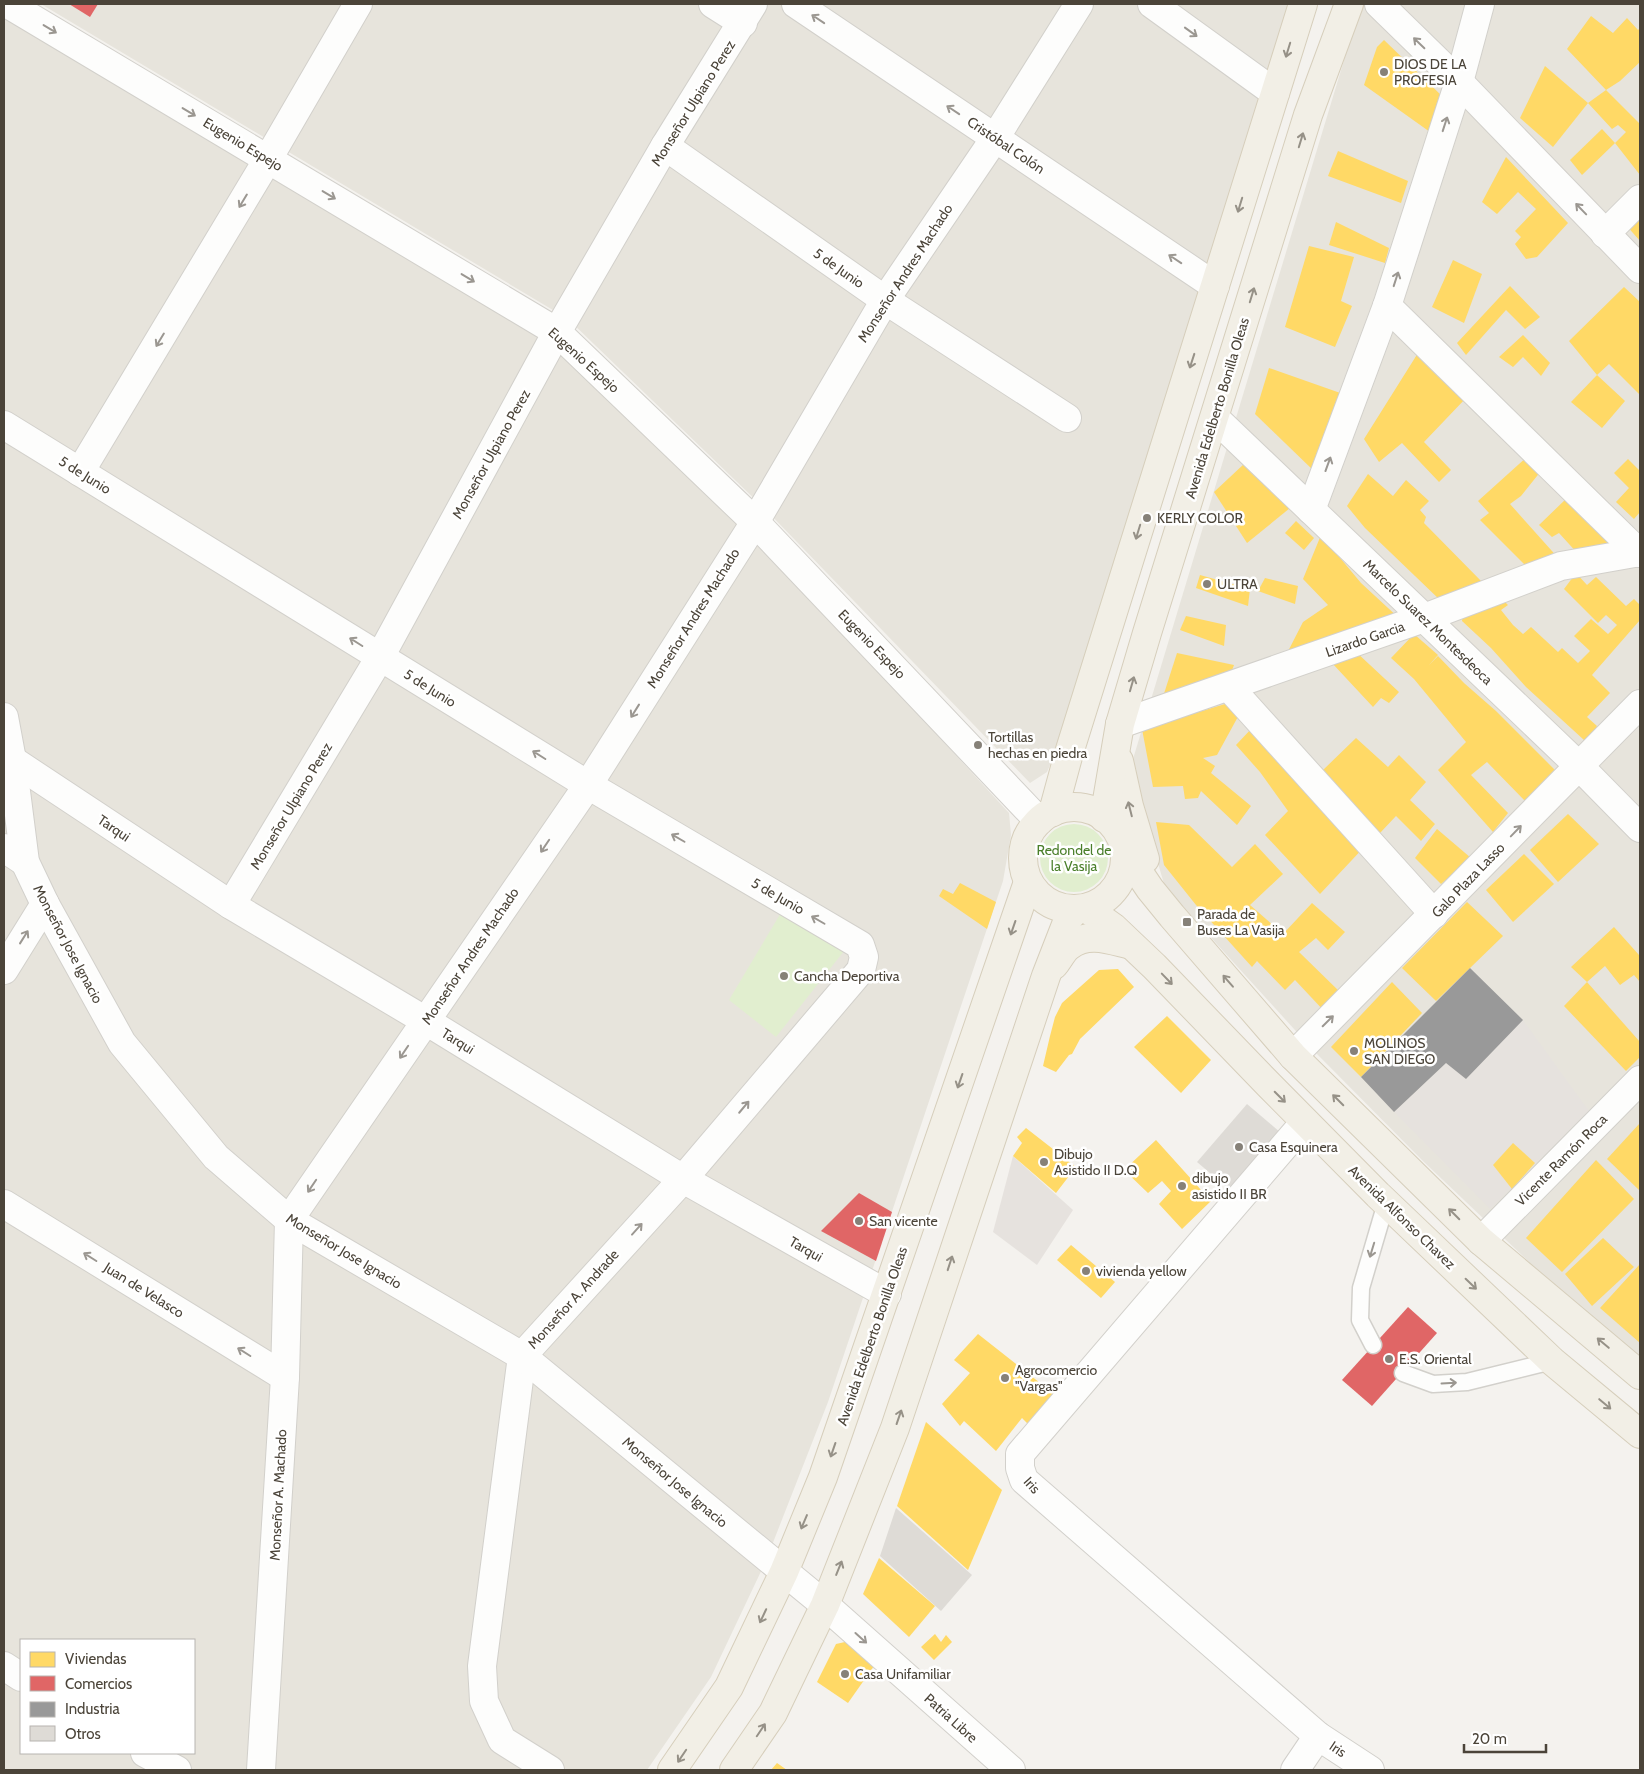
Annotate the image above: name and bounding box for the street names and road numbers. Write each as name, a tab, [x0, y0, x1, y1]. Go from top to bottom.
street label: Monseñor Ulpiano Perez	[647, 36, 739, 169]
street label: Cristóbal Colón	[964, 112, 1048, 178]
street label: Eugenio Espejo	[200, 113, 286, 175]
street label: Monseñor Andres Machado	[853, 200, 957, 346]
street label: 5 de Junio	[810, 244, 868, 292]
street label: Avenida Edelberto Bonilla Oleas	[1181, 315, 1253, 501]
street label: Eugenio Espejo	[545, 323, 624, 397]
street label: Monseñor Ulpiano Perez	[448, 386, 534, 522]
street label: 5 de Junio	[56, 452, 115, 498]
street label: Monseñor Andres Machado	[643, 545, 744, 691]
street label: Marcelo Suarez Montesdeoca	[1360, 555, 1497, 689]
street label: Eugenio Espejo	[834, 605, 910, 683]
street label: Lizardo Garcia	[1323, 617, 1407, 661]
street label: 5 de Junio	[401, 665, 460, 711]
street label: Monseñor Ulpiano Perez	[246, 739, 336, 873]
street label: Tarqui	[94, 811, 134, 845]
street label: Galo Plaza Lasso	[1428, 838, 1509, 921]
street label: 5 de Junio	[748, 874, 808, 918]
street label: Monseñor Jose Ignacio	[29, 882, 107, 1007]
street label: Monseñor Andres Machado	[417, 884, 523, 1028]
street label: Tarqui	[438, 1024, 478, 1058]
street label: Vicente Ramón Roca	[1511, 1110, 1611, 1210]
street label: Avenida Alfonso Chavez	[1345, 1161, 1460, 1273]
street label: Monseñor Jose Ignacio	[283, 1209, 405, 1293]
street label: Tarqui	[786, 1232, 826, 1266]
street label: Avenida Edelberto Bonilla Oleas	[833, 1244, 911, 1428]
street label: Monseñor A. Andrade	[524, 1246, 622, 1352]
street label: Juan de Velasco	[100, 1258, 188, 1322]
street label: Monseñor A. Machado	[266, 1429, 290, 1561]
street label: Monseñor Jose Ignacio	[619, 1433, 732, 1531]
street label: Iris	[1020, 1473, 1044, 1497]
street label: Patria Libre	[921, 1689, 981, 1747]
street label: Iris	[1326, 1737, 1350, 1761]

